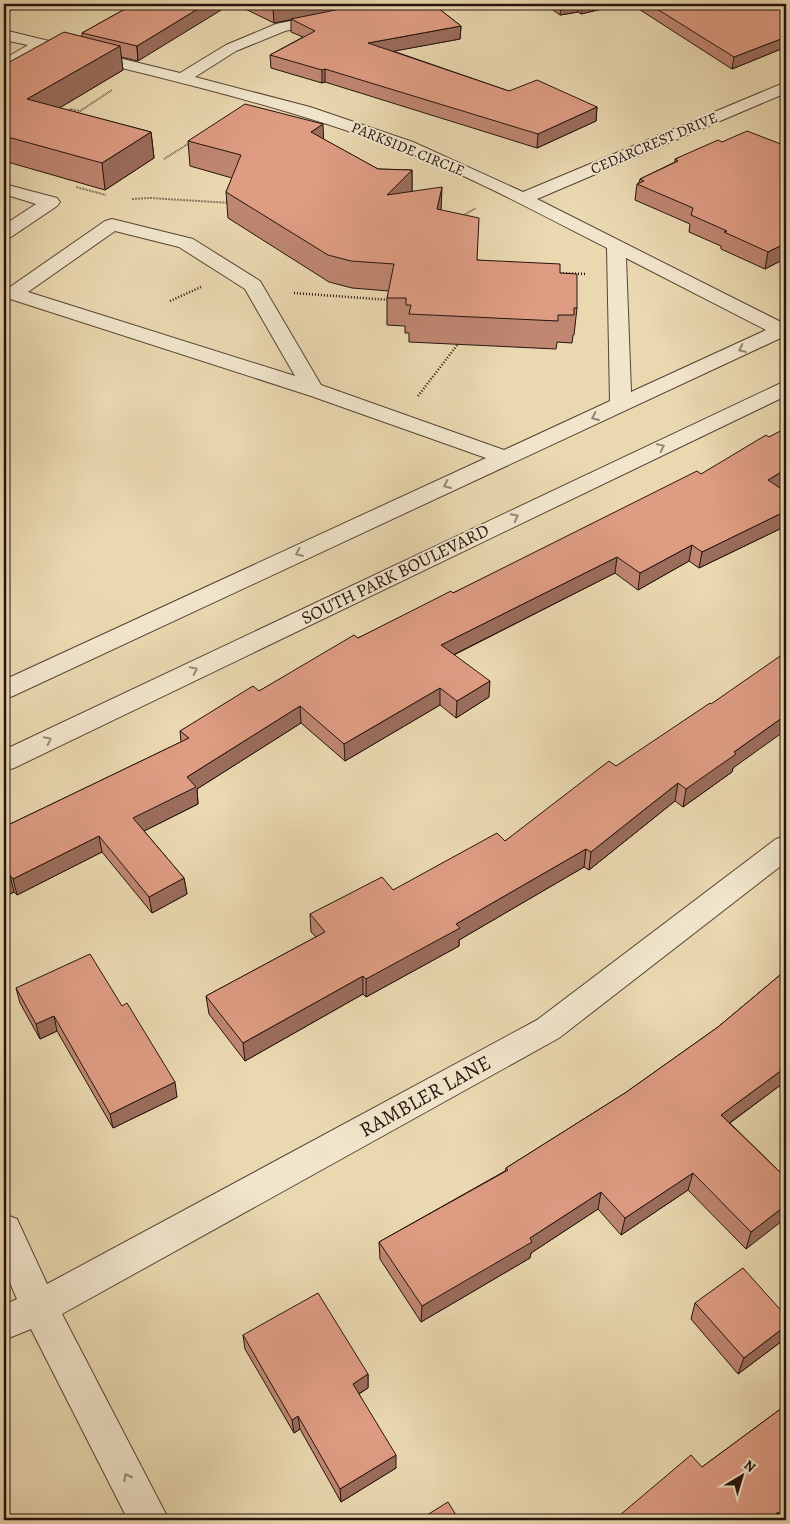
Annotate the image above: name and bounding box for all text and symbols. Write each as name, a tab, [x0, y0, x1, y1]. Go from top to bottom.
street label: CEDARCREST DRIVE	[587, 107, 721, 179]
street label: PARKSIDE CIRCLE	[348, 117, 468, 181]
one-way arrow	[738, 343, 747, 353]
one-way arrow	[591, 411, 600, 421]
one-way arrow	[656, 443, 665, 453]
one-way arrow	[443, 478, 452, 489]
one-way arrow	[510, 513, 519, 523]
street label: SOUTH PARK BOULEVARD	[297, 518, 493, 630]
one-way arrow	[295, 547, 304, 557]
one-way arrow	[189, 666, 198, 677]
one-way arrow	[43, 736, 52, 747]
street label: RAMBLER LANE	[354, 1048, 496, 1144]
north arrow	[718, 1452, 768, 1502]
text: N	[740, 1456, 760, 1477]
one-way arrow	[123, 1473, 133, 1482]

